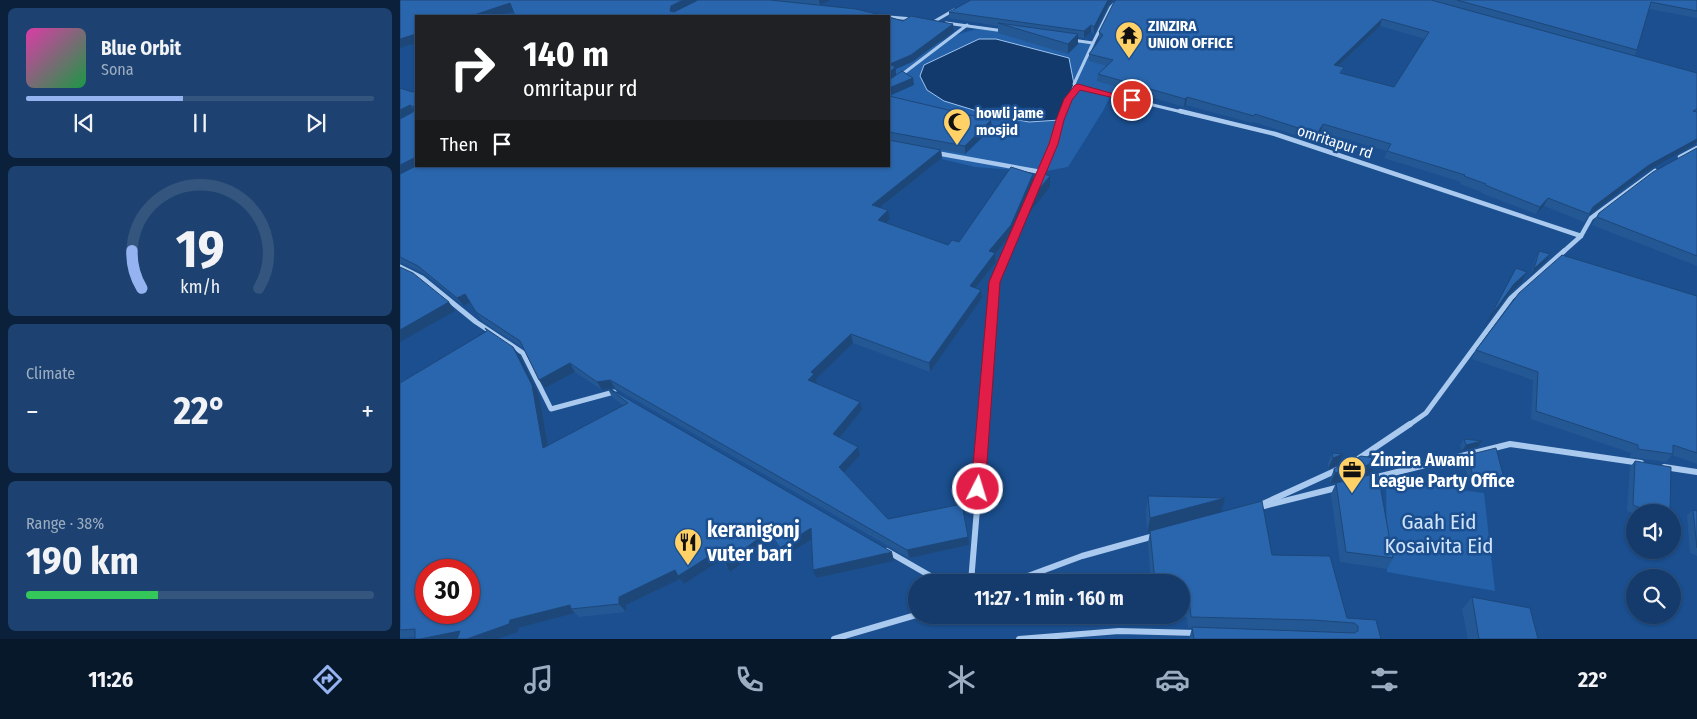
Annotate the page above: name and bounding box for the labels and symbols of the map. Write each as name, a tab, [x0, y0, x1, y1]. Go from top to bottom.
place label: ZINZIRA UNION OFFICE	[1148, 17, 1233, 52]
temple icon: ZINZIRA UNION OFFICE	[1114, 20, 1144, 59]
pin	[1111, 79, 1153, 121]
place label: howli jame mosjid	[976, 104, 1044, 139]
mosque icon: howli jame mosjid	[942, 107, 972, 146]
street label: omritapur rd	[1295, 121, 1375, 163]
place label: Zinzira Awami League Party Office	[1371, 449, 1515, 492]
office icon: Zinzira Awami League Party Office	[1337, 455, 1367, 494]
position arrow	[951, 462, 1003, 514]
park label: Gaah Eid Kosaivita Eid	[1384, 509, 1494, 559]
place label: keranigonj vuter bari	[706, 517, 800, 567]
restaurant icon: keranigonj vuter bari	[673, 527, 703, 566]
speed limit sign: 30	[415, 559, 480, 624]

